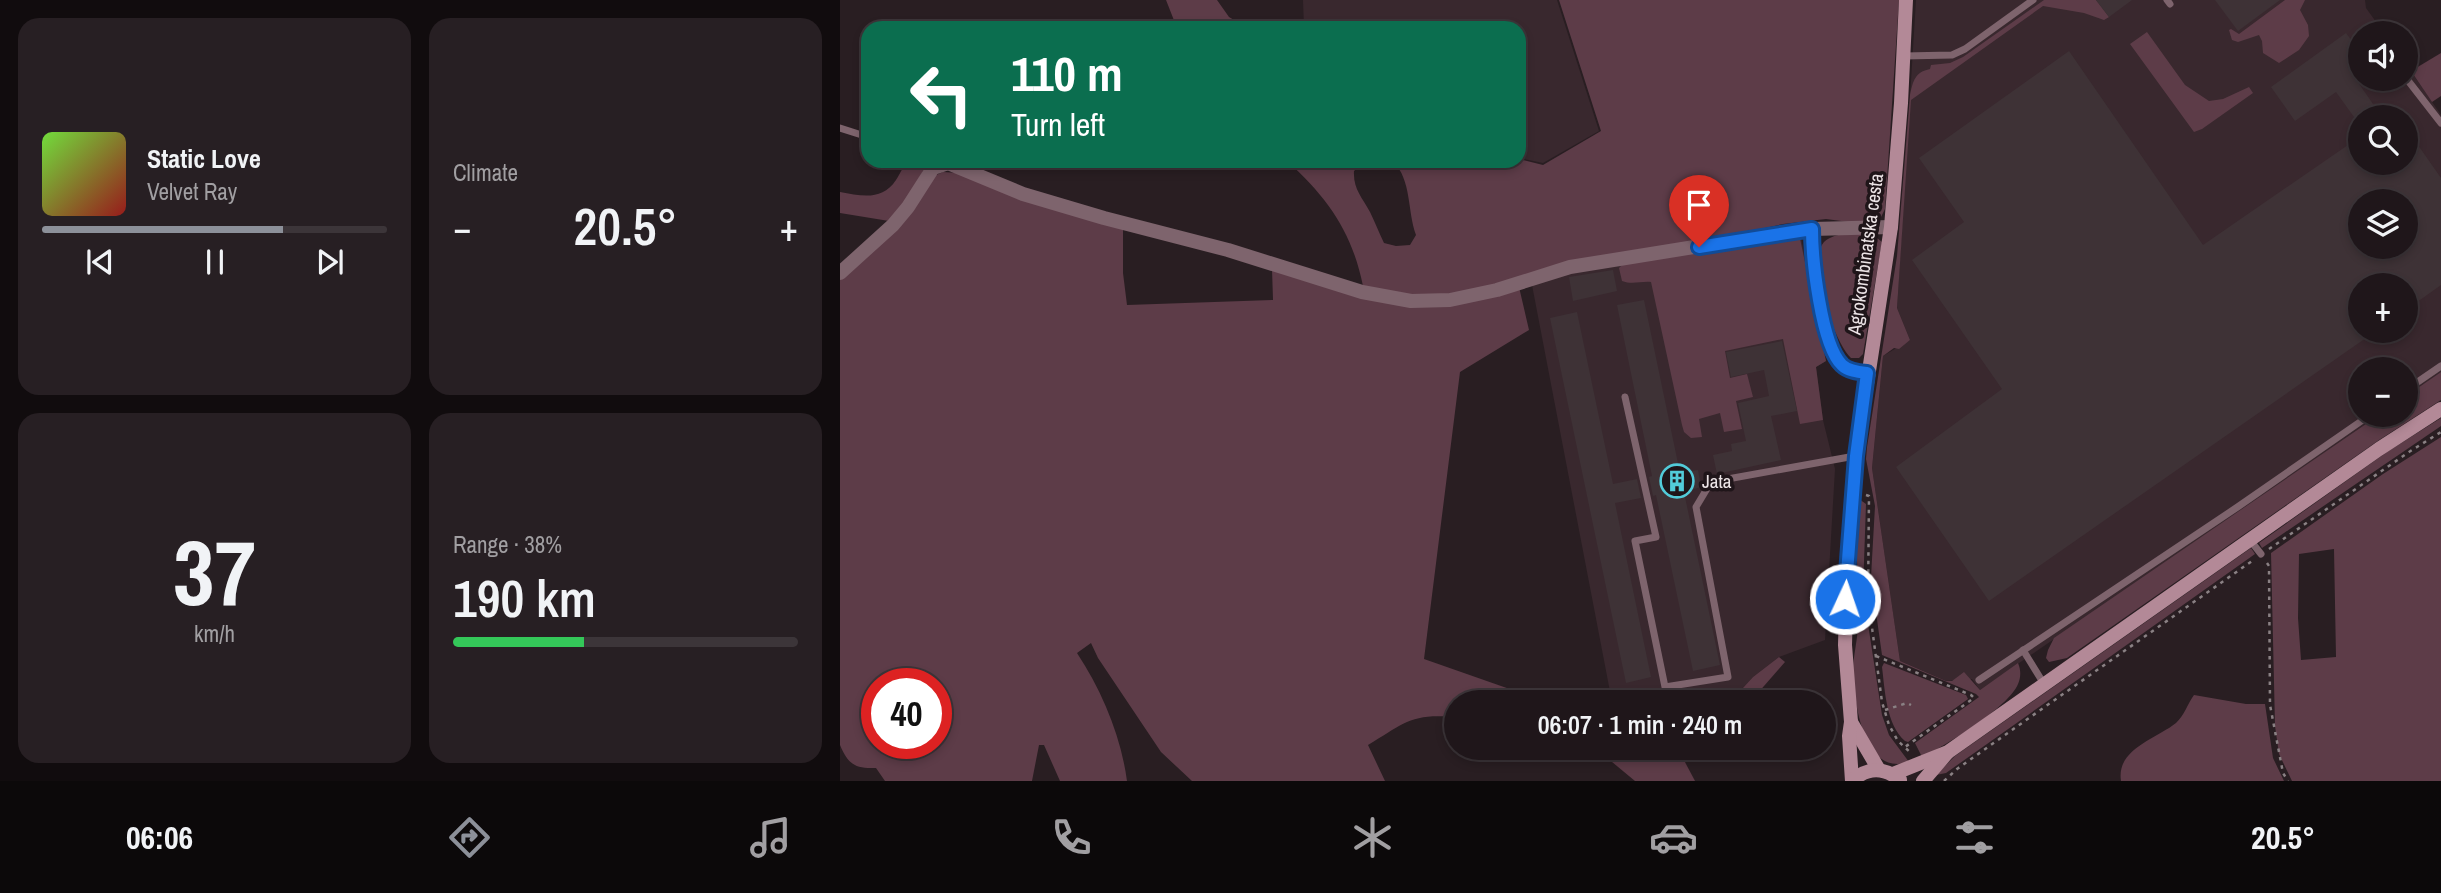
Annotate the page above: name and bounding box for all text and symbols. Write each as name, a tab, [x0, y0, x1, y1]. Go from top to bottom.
map controls	[2348, 21, 2418, 427]
button: sound	[2348, 21, 2418, 91]
text: 110 m	[1011, 40, 1123, 106]
icon: left	[896, 49, 987, 140]
text: Turn left	[1011, 103, 1105, 146]
button: search	[2348, 105, 2418, 175]
text: Static Love	[147, 141, 261, 176]
text: Climate	[453, 157, 518, 188]
street label: Agrokombinatska cesta	[1841, 171, 1889, 337]
pin	[1669, 175, 1729, 247]
text: Velvet Ray	[147, 176, 237, 207]
icon: arrive	[1680, 186, 1718, 224]
button: layers	[2348, 189, 2418, 259]
text: 20.5°	[574, 191, 677, 261]
text: −	[453, 202, 471, 253]
text: +	[780, 202, 798, 253]
icon: previous	[81, 243, 119, 281]
icon: pause	[196, 243, 234, 281]
icon: next	[311, 243, 349, 281]
button: +	[2348, 273, 2418, 343]
button: −	[2348, 357, 2418, 427]
building icon: Jata	[1658, 462, 1696, 500]
place label: Jata	[1702, 468, 1732, 494]
text: 37	[173, 511, 256, 633]
text: Range · 38%	[453, 529, 562, 560]
position arrow	[1808, 562, 1882, 636]
text: 190 km	[453, 563, 596, 633]
text: km/h	[194, 618, 235, 649]
speed limit sign: 40	[861, 668, 952, 759]
text: 06:07 · 1 min · 240 m	[1538, 707, 1742, 742]
icon: directions	[445, 813, 494, 862]
icon: music	[746, 813, 795, 862]
icon: phone	[1047, 813, 1096, 862]
icon: climate	[1348, 813, 1397, 862]
icon: car	[1649, 813, 1698, 862]
icon: filters	[1950, 813, 1999, 862]
text: 06:06	[126, 816, 193, 859]
text: 20.5°	[2251, 816, 2315, 859]

